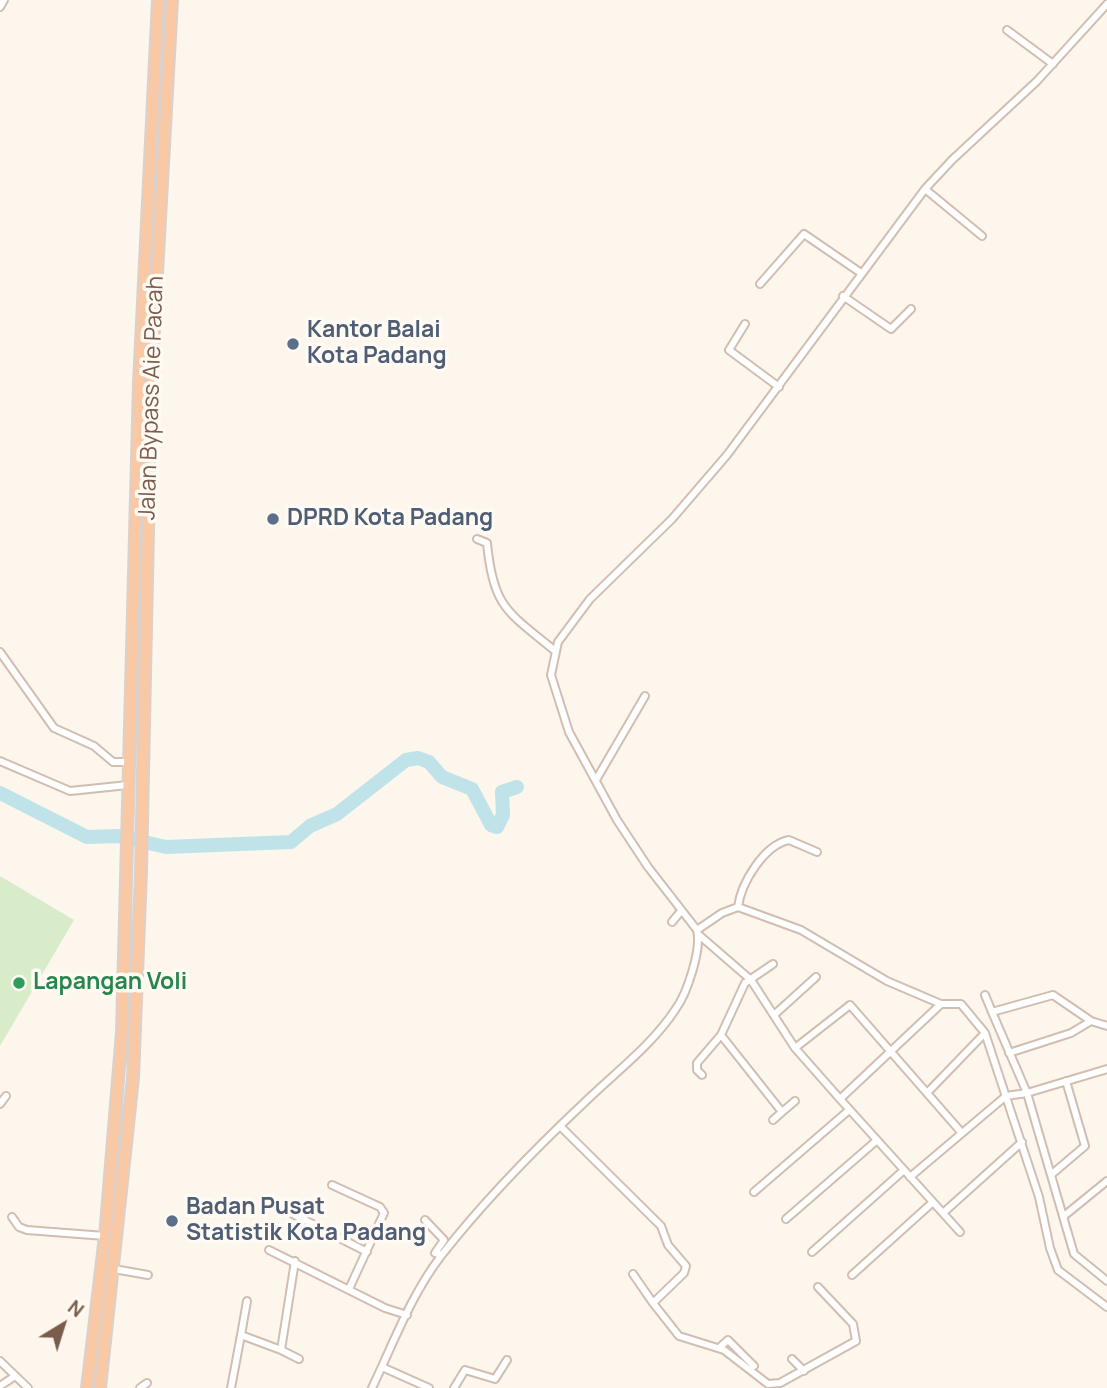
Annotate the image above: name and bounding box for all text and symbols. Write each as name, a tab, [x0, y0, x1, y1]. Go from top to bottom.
street label: Jalan Bypass Aie Pacah	[134, 275, 170, 521]
place label: Kantor Balai Kota Padang	[307, 317, 447, 371]
marker: Kantor Balai Kota Padang	[285, 336, 301, 352]
place label: DPRD Kota Padang	[287, 505, 493, 533]
marker: DPRD Kota Padang	[265, 511, 281, 527]
place label: Lapangan Voli	[33, 969, 187, 997]
marker: Lapangan Voli	[11, 975, 27, 991]
place label: Badan Pusat Statistik Kota Padang	[186, 1194, 426, 1248]
marker: Badan Pusat Statistik Kota Padang	[164, 1213, 180, 1229]
north arrow	[28, 1290, 98, 1360]
text: N	[63, 1294, 89, 1323]

